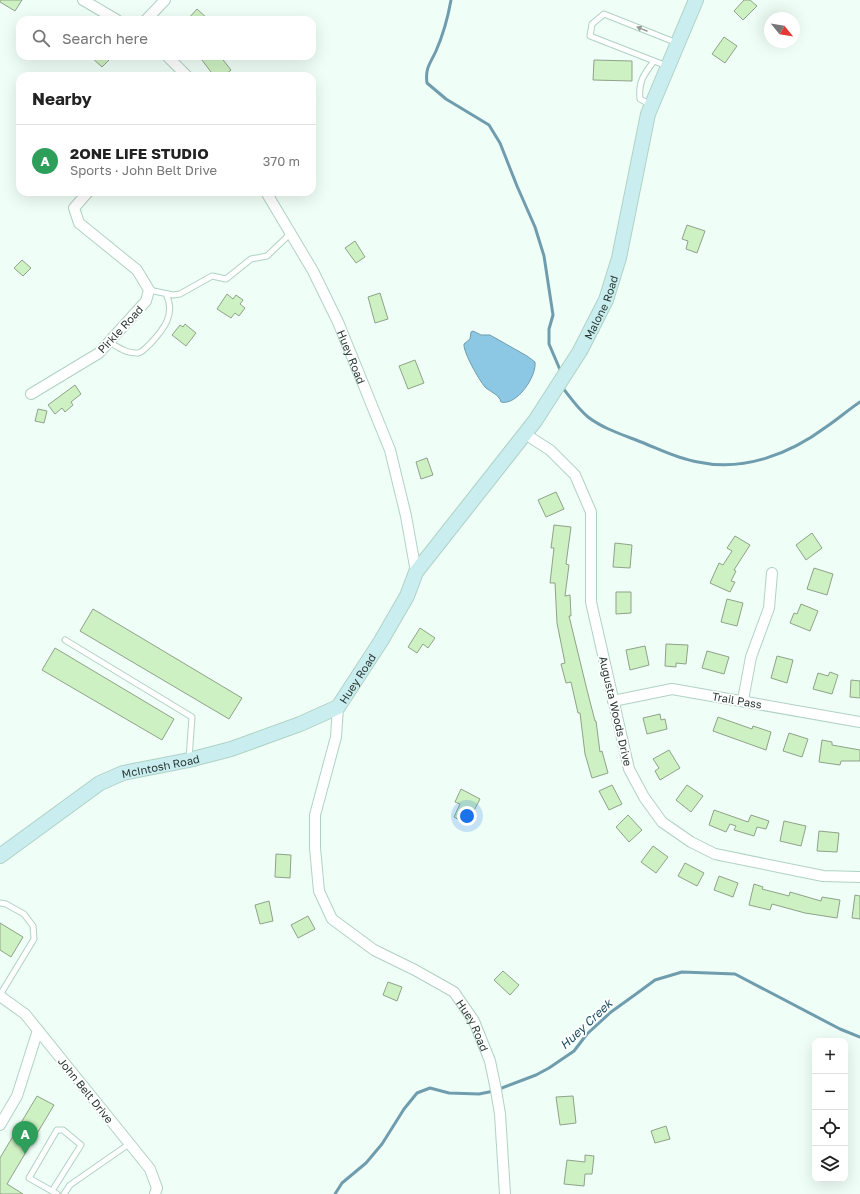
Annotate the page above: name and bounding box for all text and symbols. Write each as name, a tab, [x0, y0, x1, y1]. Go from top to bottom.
north arrow	[764, 12, 800, 48]
search box	[16, 16, 316, 60]
one-way arrow	[635, 25, 647, 31]
icon: search	[30, 27, 52, 49]
text: Search here	[62, 29, 148, 47]
text: Nearby	[32, 88, 92, 109]
text: 2ONE LIFE STUDIO	[70, 144, 209, 162]
text: A	[40, 153, 50, 169]
text: 370 m	[263, 153, 300, 169]
text: Sports · John Belt Drive	[70, 162, 217, 178]
street label: Malone Road	[581, 274, 620, 341]
street label: Pirkle Road	[95, 303, 145, 355]
street label: Huey Road	[335, 328, 369, 385]
street label: Huey Road	[336, 651, 378, 706]
street label: Augusta Woods Drive	[597, 655, 635, 767]
street label: Trail Pass	[711, 689, 763, 711]
street label: McIntosh Road	[120, 751, 201, 780]
your location	[457, 806, 477, 826]
water label: Huey Creek	[557, 995, 616, 1052]
street label: Huey Road	[454, 997, 492, 1053]
map controls	[812, 1038, 848, 1182]
button: +	[812, 1038, 848, 1074]
street label: John Belt Drive	[56, 1055, 116, 1125]
button: −	[812, 1074, 848, 1110]
button: locate	[812, 1110, 848, 1146]
pin: A	[12, 1121, 38, 1154]
button: layers	[812, 1146, 848, 1182]

